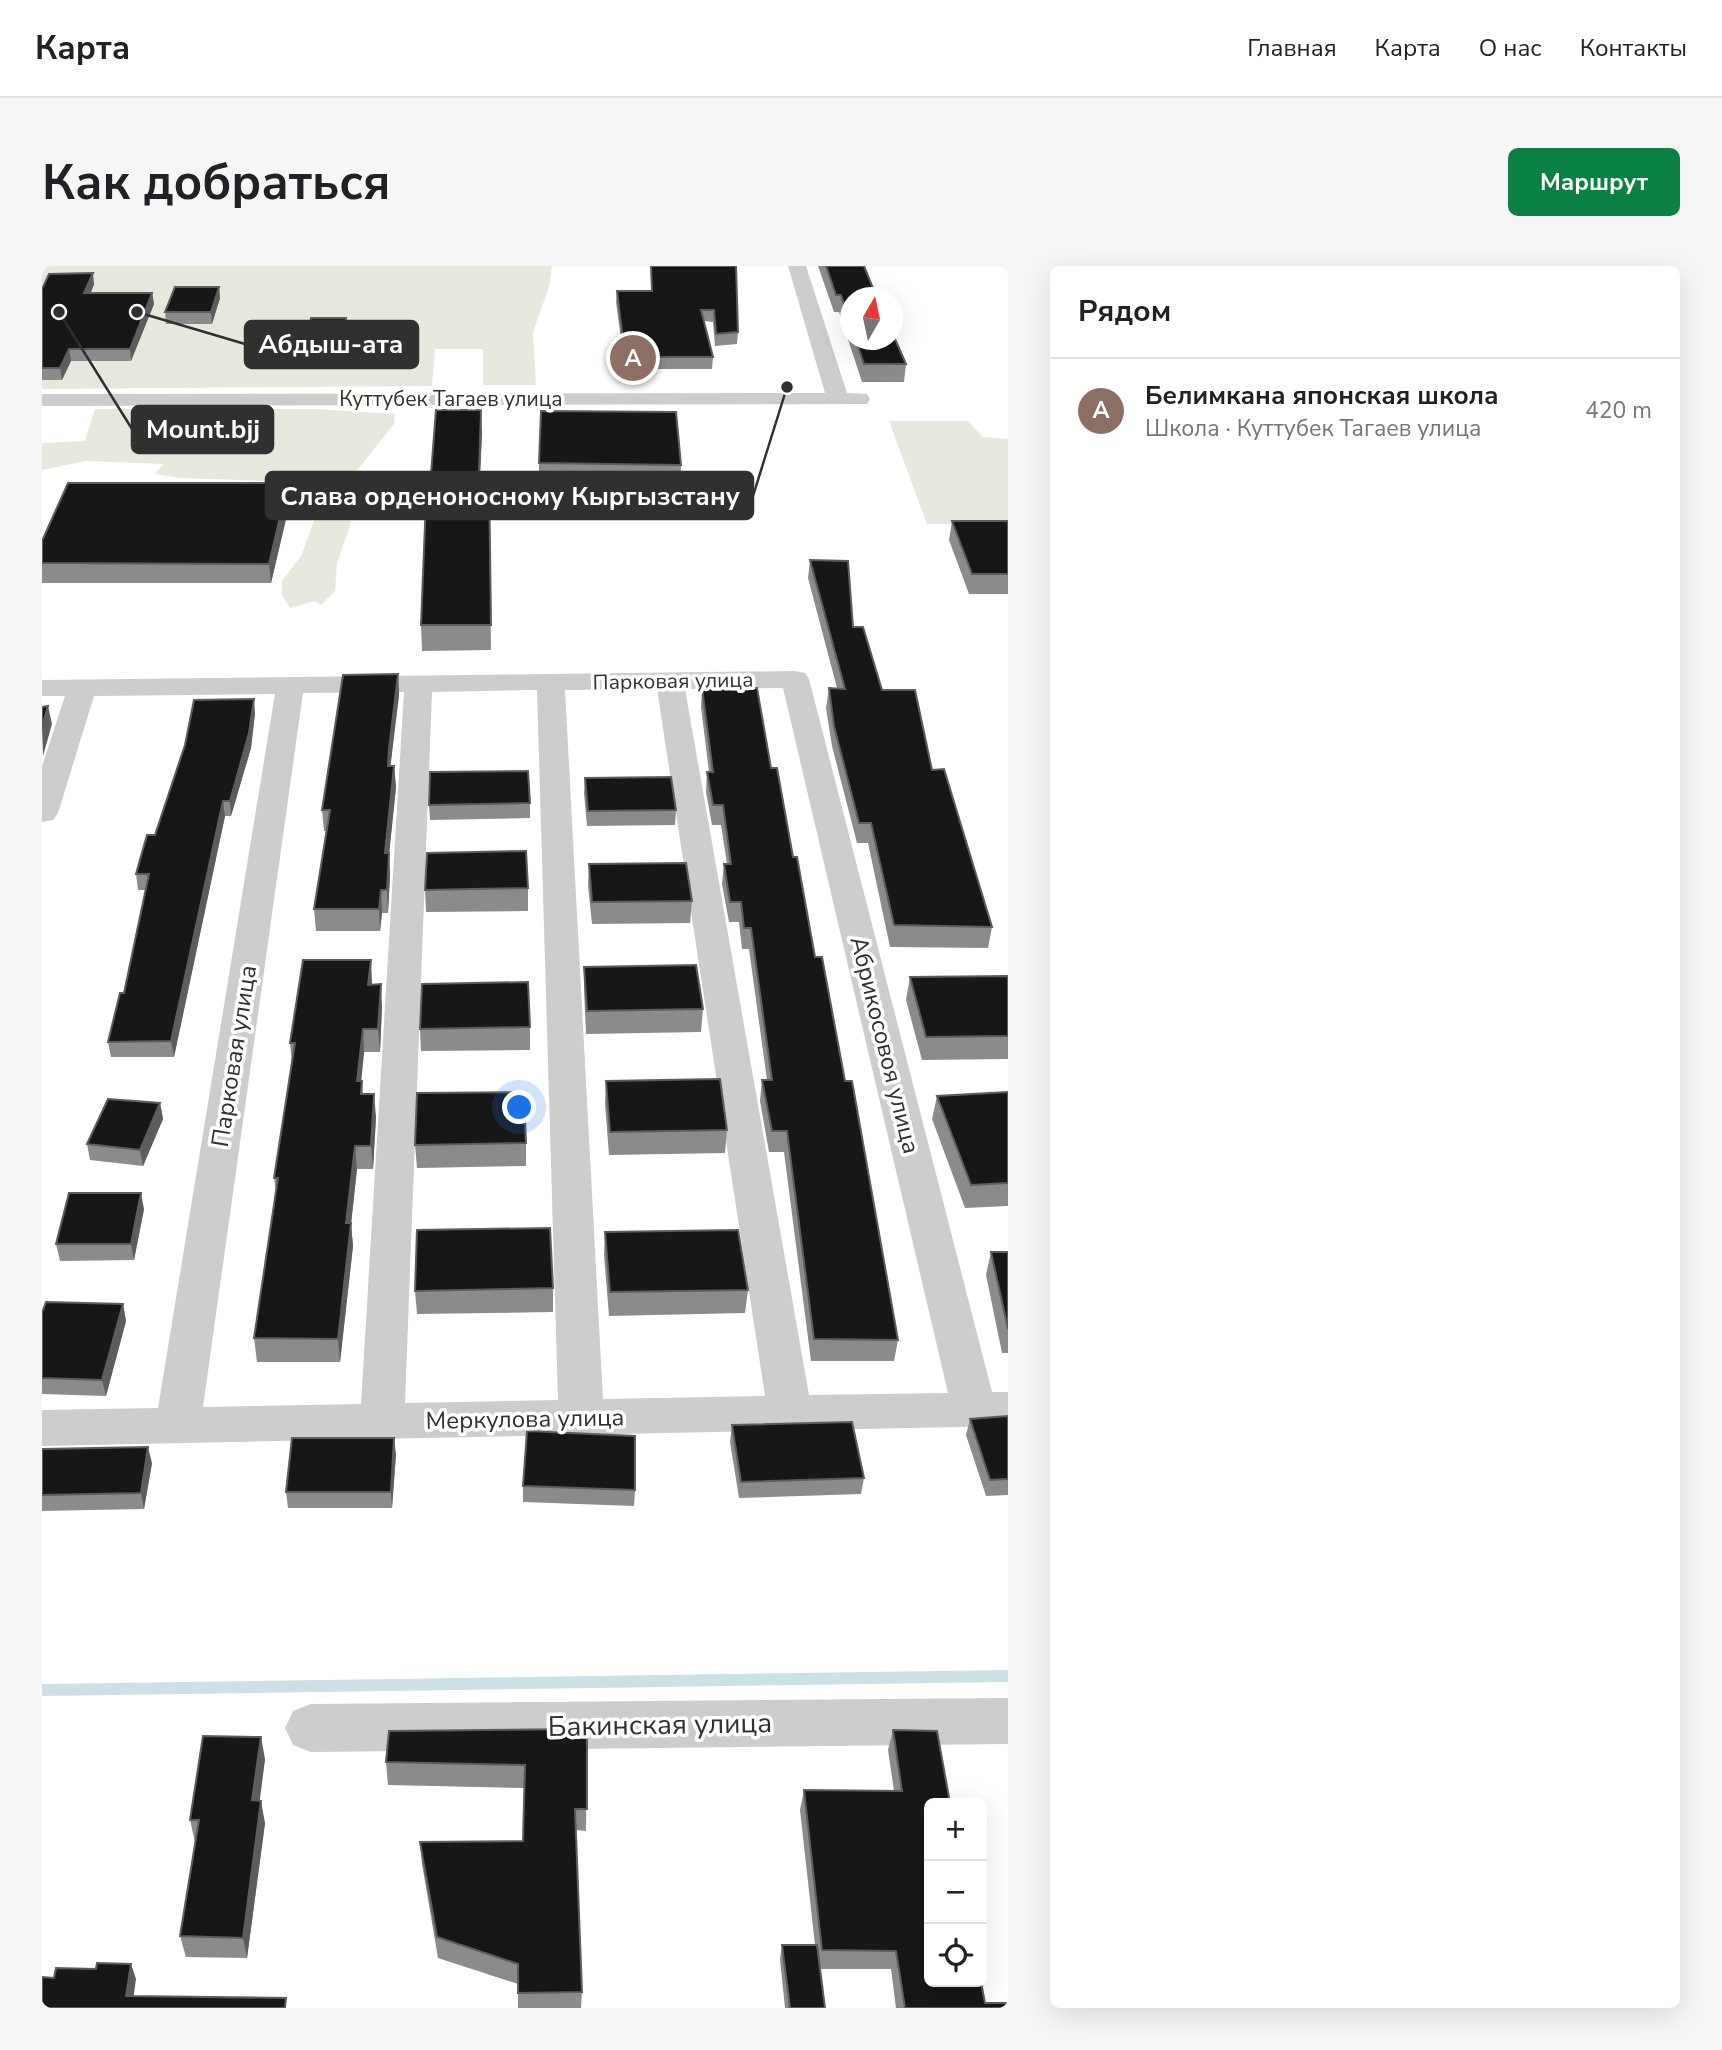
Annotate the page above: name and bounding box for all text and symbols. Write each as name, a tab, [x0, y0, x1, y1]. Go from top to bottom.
text: Карта	[35, 26, 130, 71]
text: Главная	[1247, 32, 1337, 64]
text: Карта	[1375, 32, 1441, 64]
text: О нас	[1479, 32, 1542, 64]
text: Контакты	[1580, 32, 1687, 64]
button: Маршрут	[1508, 148, 1680, 216]
text: Как добраться	[42, 149, 390, 216]
north arrow	[840, 287, 903, 350]
text: Рядом	[1078, 291, 1171, 332]
callout: Абдыш-ата	[245, 321, 418, 368]
text: Абдыш-ата	[259, 327, 403, 362]
pin: A	[610, 332, 656, 384]
text: Белимкана японская школа	[1145, 378, 1499, 413]
street label: Куттубек Тагаев улица	[339, 385, 563, 413]
text: A	[1092, 395, 1110, 426]
text: 420 m	[1585, 395, 1652, 426]
callout: Mount.bjj	[132, 406, 273, 453]
text: Mount.bjj	[146, 412, 260, 447]
text: Школа · Куттубек Тагаев улица	[1145, 413, 1481, 444]
callout: Слава орденоносному Кыргызстану	[266, 472, 753, 519]
text: Слава орденоносному Кыргызстану	[280, 479, 741, 514]
street label: Парковая улица	[592, 666, 754, 696]
street label: Абрикосовоя улица	[843, 933, 927, 1157]
street label: Парковая улица	[204, 963, 264, 1149]
your location	[502, 1090, 536, 1124]
street label: Меркулова улица	[425, 1401, 625, 1437]
street label: Бакинская улица	[547, 1704, 773, 1746]
map controls	[924, 1798, 987, 1987]
button: +	[924, 1798, 987, 1861]
button: −	[924, 1861, 987, 1924]
button: locate	[924, 1924, 987, 1987]

